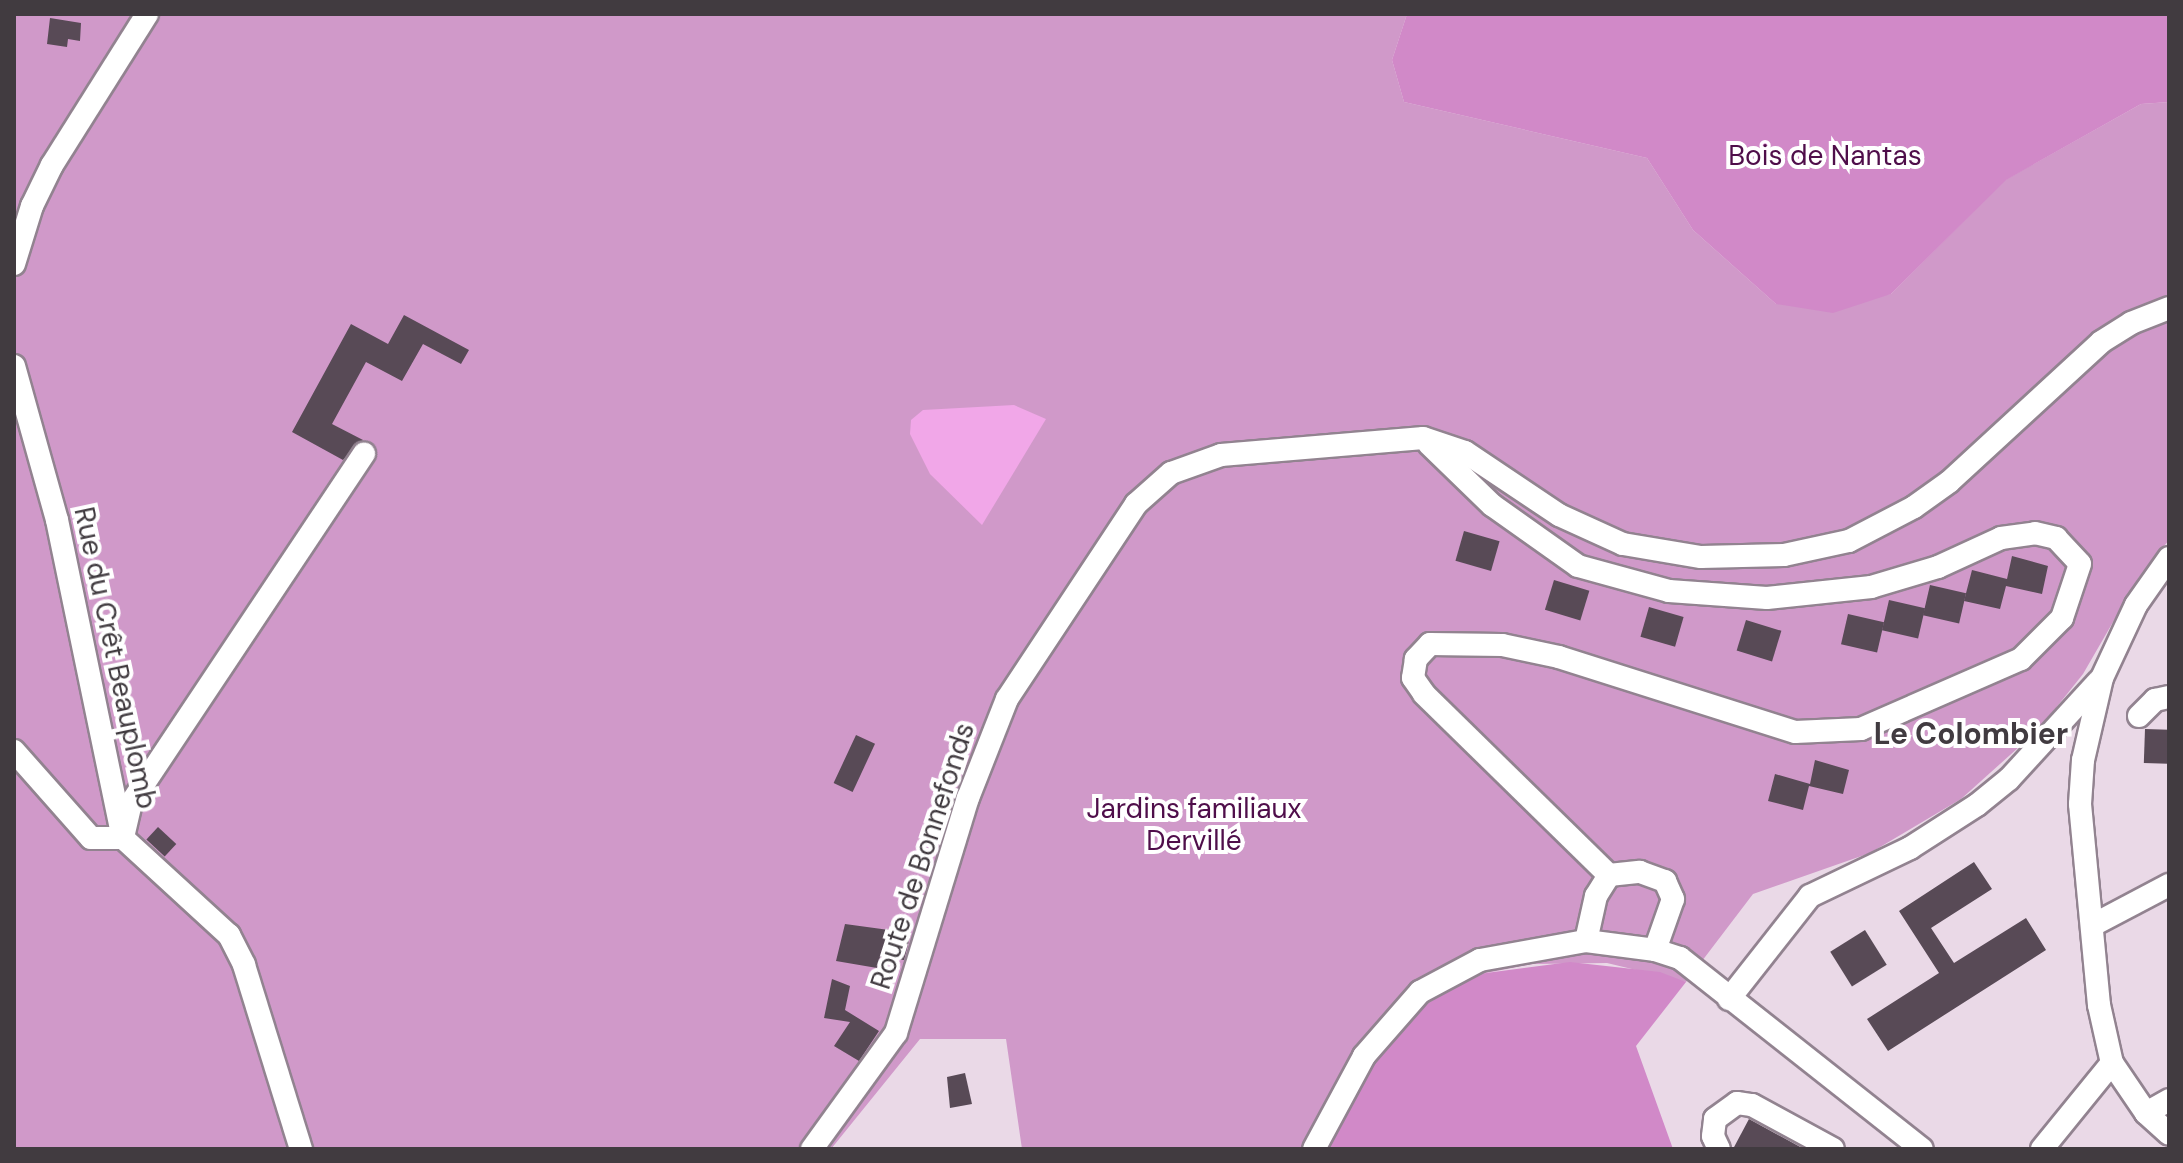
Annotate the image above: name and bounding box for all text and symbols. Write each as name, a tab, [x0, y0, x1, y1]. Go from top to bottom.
park label: Bois de Nantas	[1728, 139, 1922, 173]
street label: Rue du Crêt Beauplomb	[67, 504, 163, 812]
district label: Le Colombier	[1874, 716, 2068, 752]
street label: Route de Bonnefonds	[864, 719, 982, 993]
park label: Jardins familiaux Dervillé	[1087, 792, 1301, 858]

